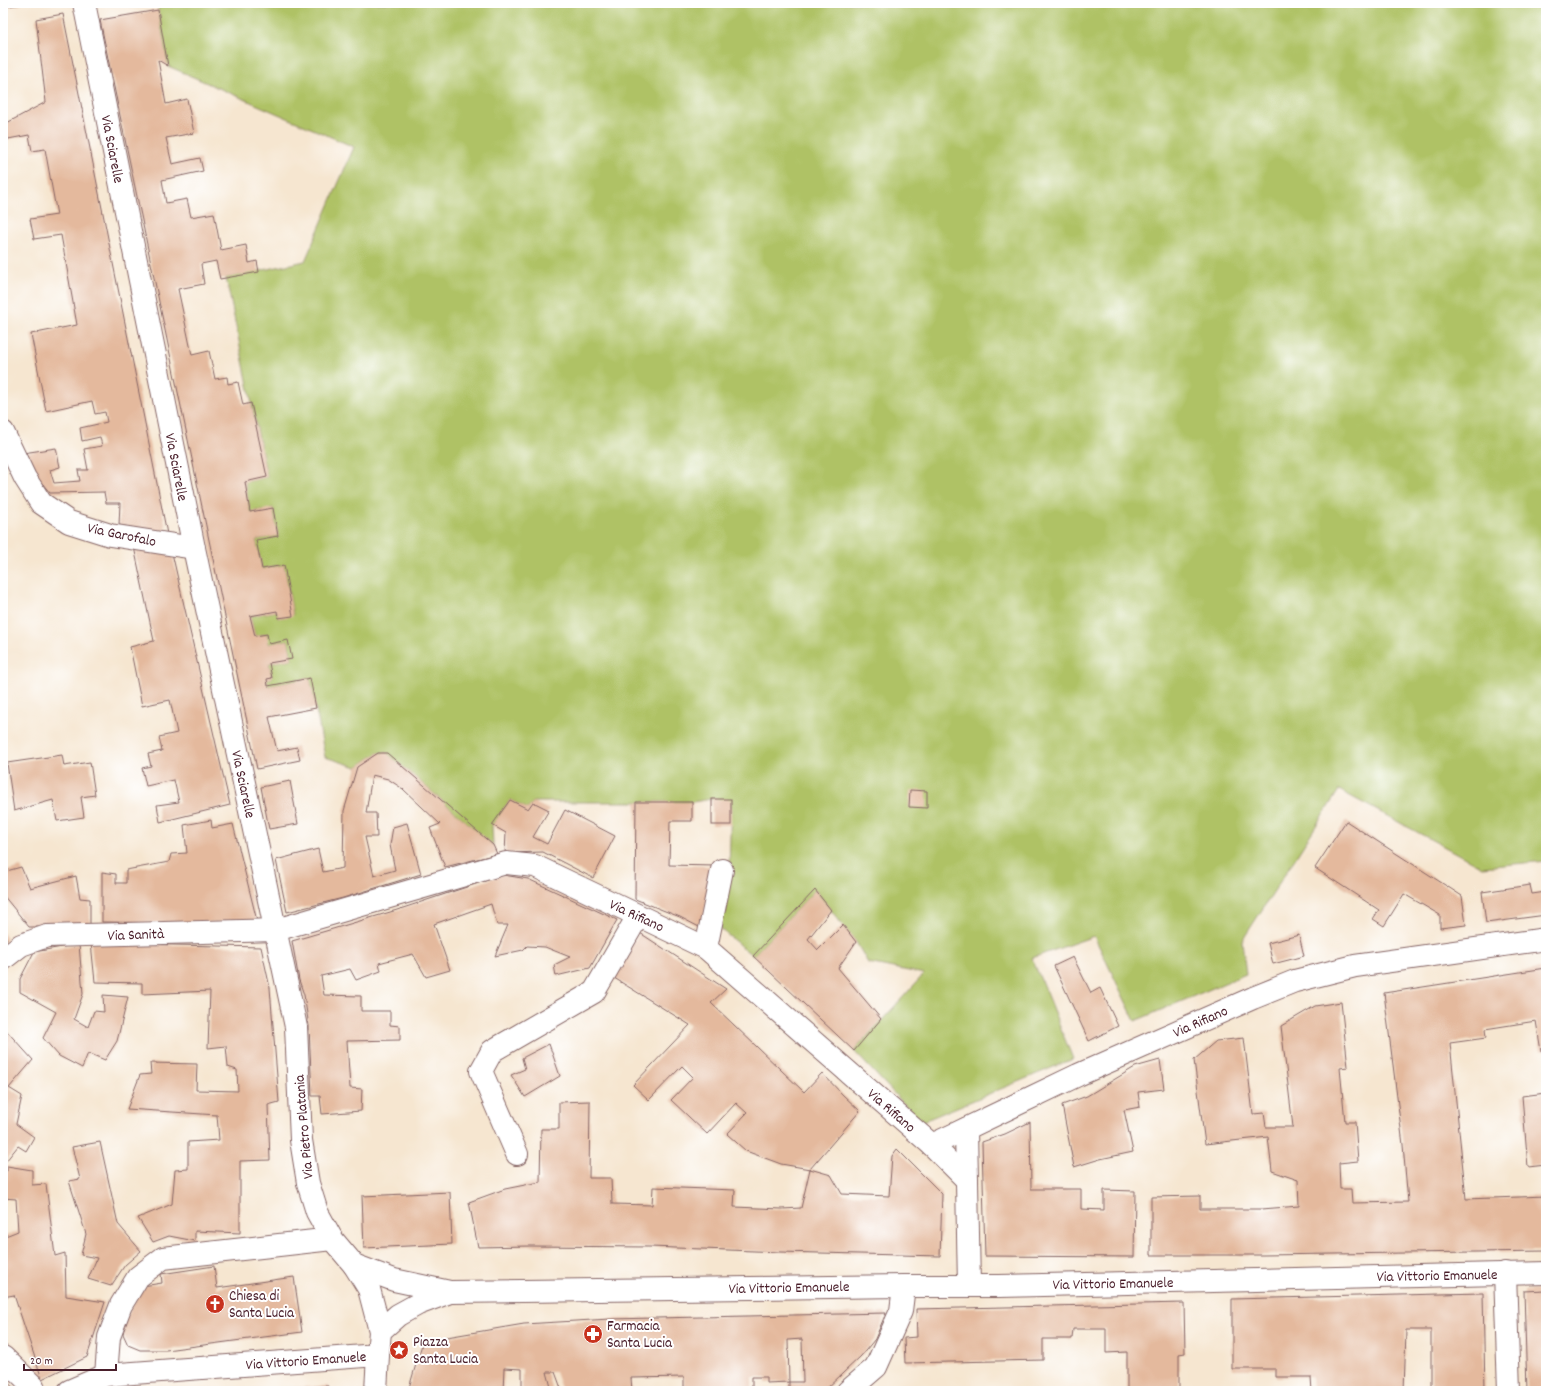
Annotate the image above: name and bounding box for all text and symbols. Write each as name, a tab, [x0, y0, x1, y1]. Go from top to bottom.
street label: Via Sciarelle	[94, 114, 128, 186]
street label: Via Sciarelle	[158, 432, 192, 504]
street label: Via Garofalo	[85, 518, 158, 554]
street label: Via Sciarelle	[224, 748, 260, 821]
street label: Via Rifiano	[605, 895, 667, 939]
street label: Via Sanità	[107, 924, 165, 948]
street label: Via Rifiano	[1170, 1001, 1232, 1045]
street label: Via Pietro Platania	[289, 1073, 321, 1180]
street label: Via Rifiano	[862, 1084, 920, 1139]
street label: Via Vittorio Emanuele	[1376, 1265, 1498, 1289]
street label: Via Vittorio Emanuele	[1052, 1273, 1174, 1297]
street label: Via Vittorio Emanuele	[728, 1277, 850, 1301]
place label: Chiesa di Santa Lucia	[229, 1286, 295, 1325]
church icon: Chiesa di Santa Lucia	[204, 1293, 226, 1315]
place label: Farmacia Santa Lucia	[607, 1316, 673, 1355]
pharmacy icon: Farmacia Santa Lucia	[582, 1323, 604, 1345]
place label: Piazza Santa Lucia	[413, 1332, 479, 1371]
place icon: Piazza Santa Lucia	[388, 1339, 410, 1361]
scale bar	[24, 1346, 116, 1372]
street label: Via Vittorio Emanuele	[245, 1347, 368, 1377]
text: 20 m	[30, 1353, 53, 1370]

